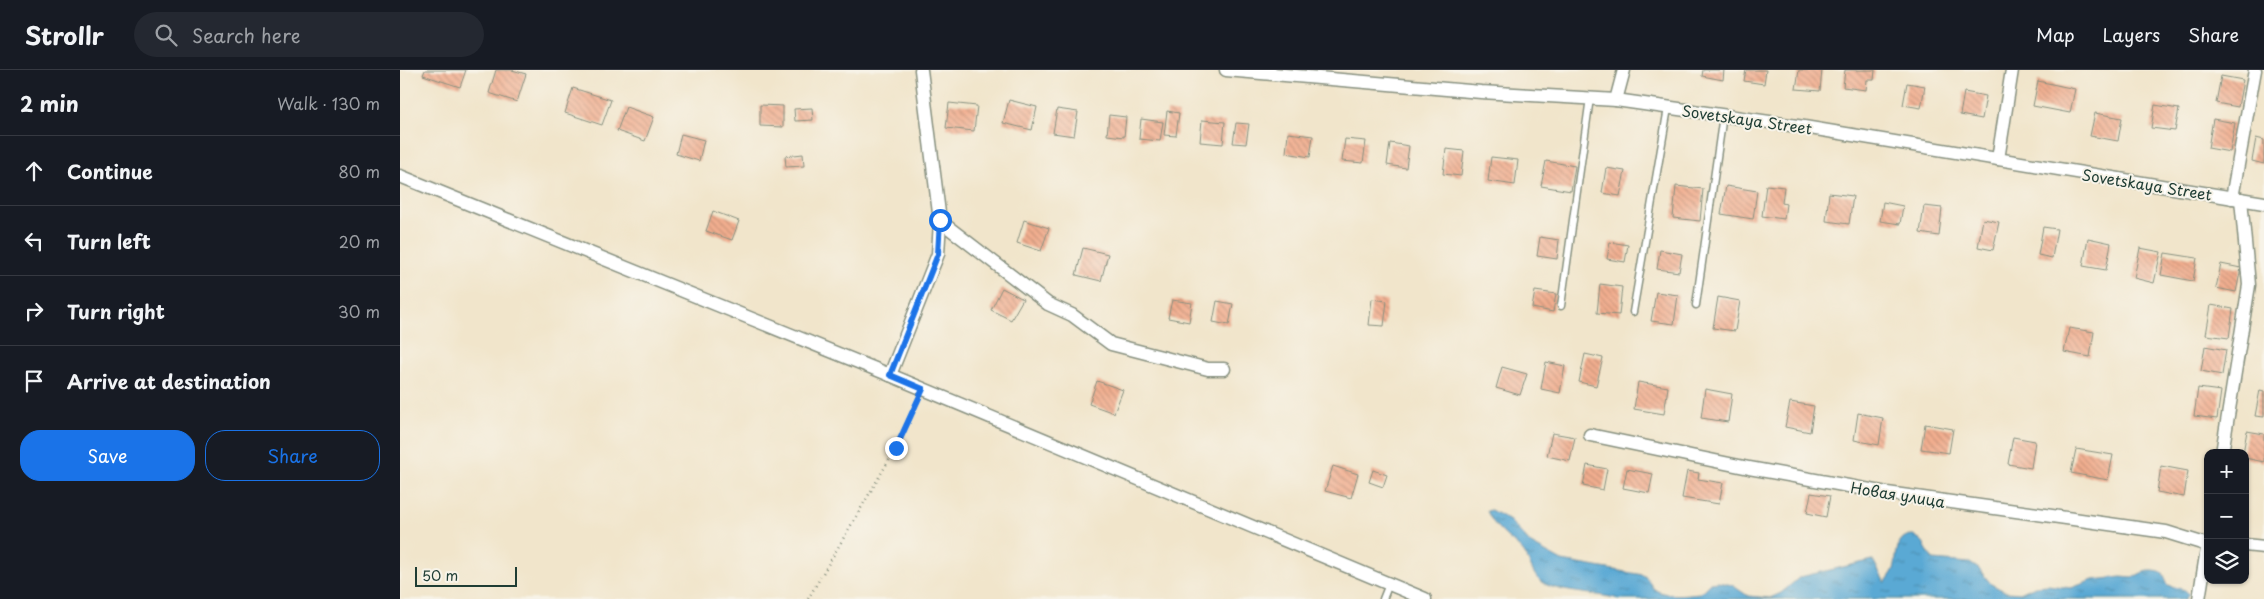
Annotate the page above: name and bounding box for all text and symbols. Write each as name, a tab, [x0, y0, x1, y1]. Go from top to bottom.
search box	[134, 12, 484, 57]
text: Strollr	[25, 17, 104, 53]
icon: search	[152, 21, 180, 49]
text: Search here	[192, 21, 301, 49]
text: Map	[2036, 21, 2075, 48]
text: Layers	[2103, 21, 2160, 48]
text: Share	[2188, 21, 2239, 48]
text: 2 min	[20, 87, 79, 119]
text: Walk · 130 m	[277, 91, 380, 115]
street label: Sovetskaya Street	[1680, 98, 1814, 140]
icon: ahead	[20, 157, 48, 185]
text: Continue	[67, 157, 153, 185]
text: 80 m	[338, 159, 380, 183]
street label: Sovetskaya Street	[2080, 162, 2214, 206]
route start	[929, 209, 952, 232]
icon: left	[20, 227, 48, 255]
text: Turn left	[67, 227, 151, 255]
text: 20 m	[339, 229, 380, 253]
icon: right	[20, 297, 48, 325]
text: Turn right	[67, 297, 165, 325]
text: 30 m	[338, 299, 380, 323]
icon: arrive	[20, 367, 48, 395]
text: Arrive at destination	[67, 367, 271, 395]
button: Save	[20, 430, 195, 481]
button: Share	[205, 430, 380, 481]
route end	[885, 437, 908, 460]
map controls	[2204, 449, 2249, 584]
button: +	[2204, 449, 2249, 494]
street label: Новая улица	[1849, 475, 1948, 513]
button: −	[2204, 494, 2249, 539]
button: layers	[2204, 539, 2249, 584]
scale bar	[415, 564, 518, 587]
text: 50 m	[422, 565, 458, 586]

